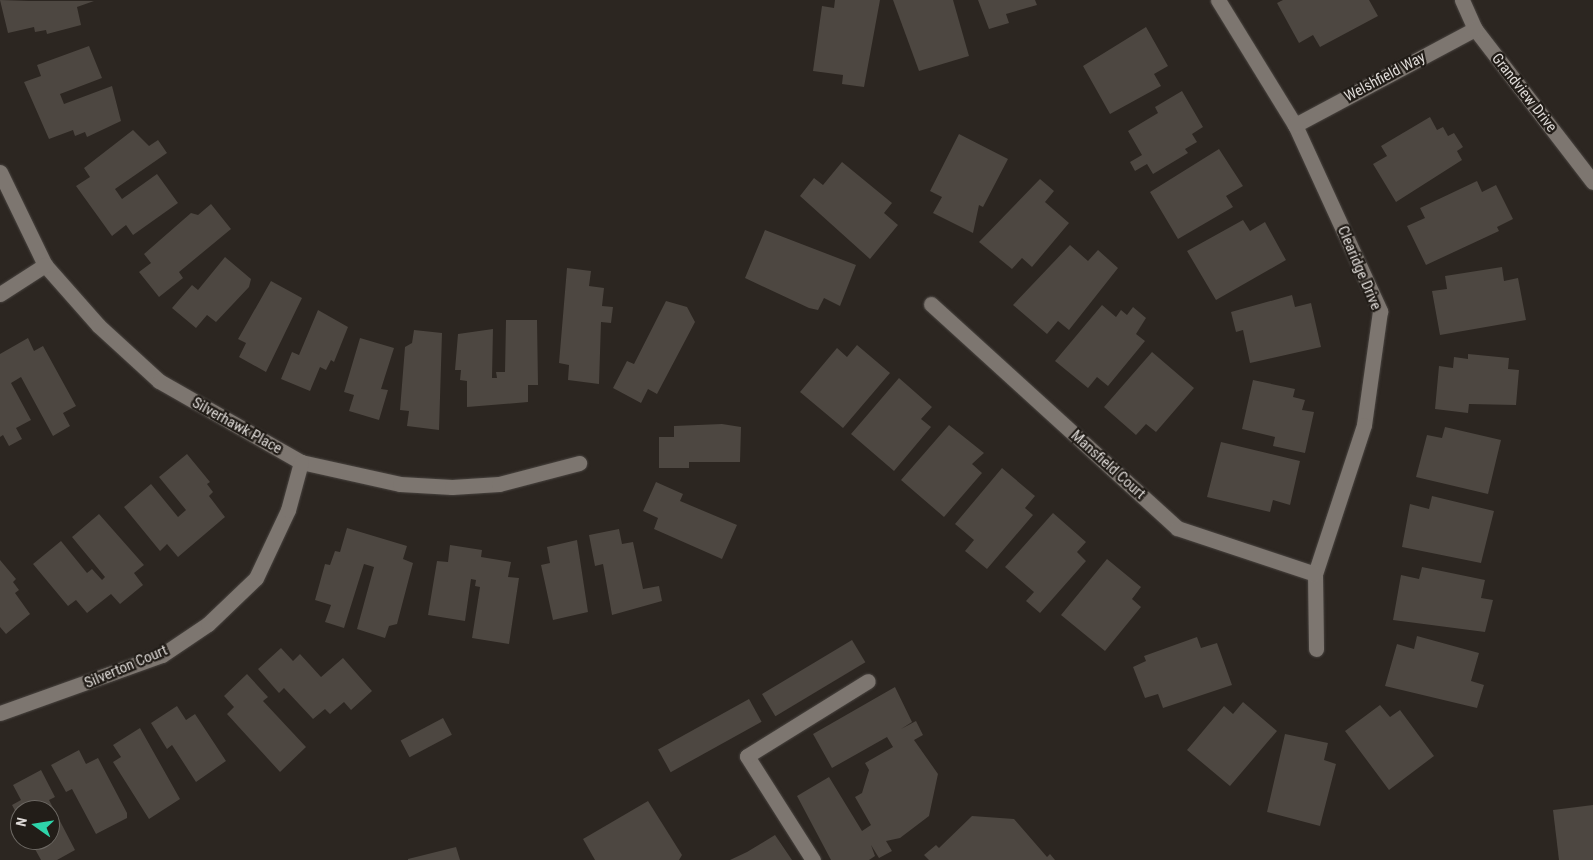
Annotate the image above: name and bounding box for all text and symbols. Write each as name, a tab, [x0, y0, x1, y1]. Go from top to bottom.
street label: Welshfield Way	[1341, 48, 1429, 106]
street label: Grandview Drive	[1488, 50, 1560, 136]
street label: Clearidge Drive	[1333, 223, 1385, 313]
street label: Silverhawk Place	[189, 394, 285, 458]
street label: Mansfield Court	[1067, 427, 1149, 503]
street label: Silverton Court	[82, 641, 170, 693]
north arrow	[10, 800, 60, 850]
text: N	[13, 816, 30, 828]

